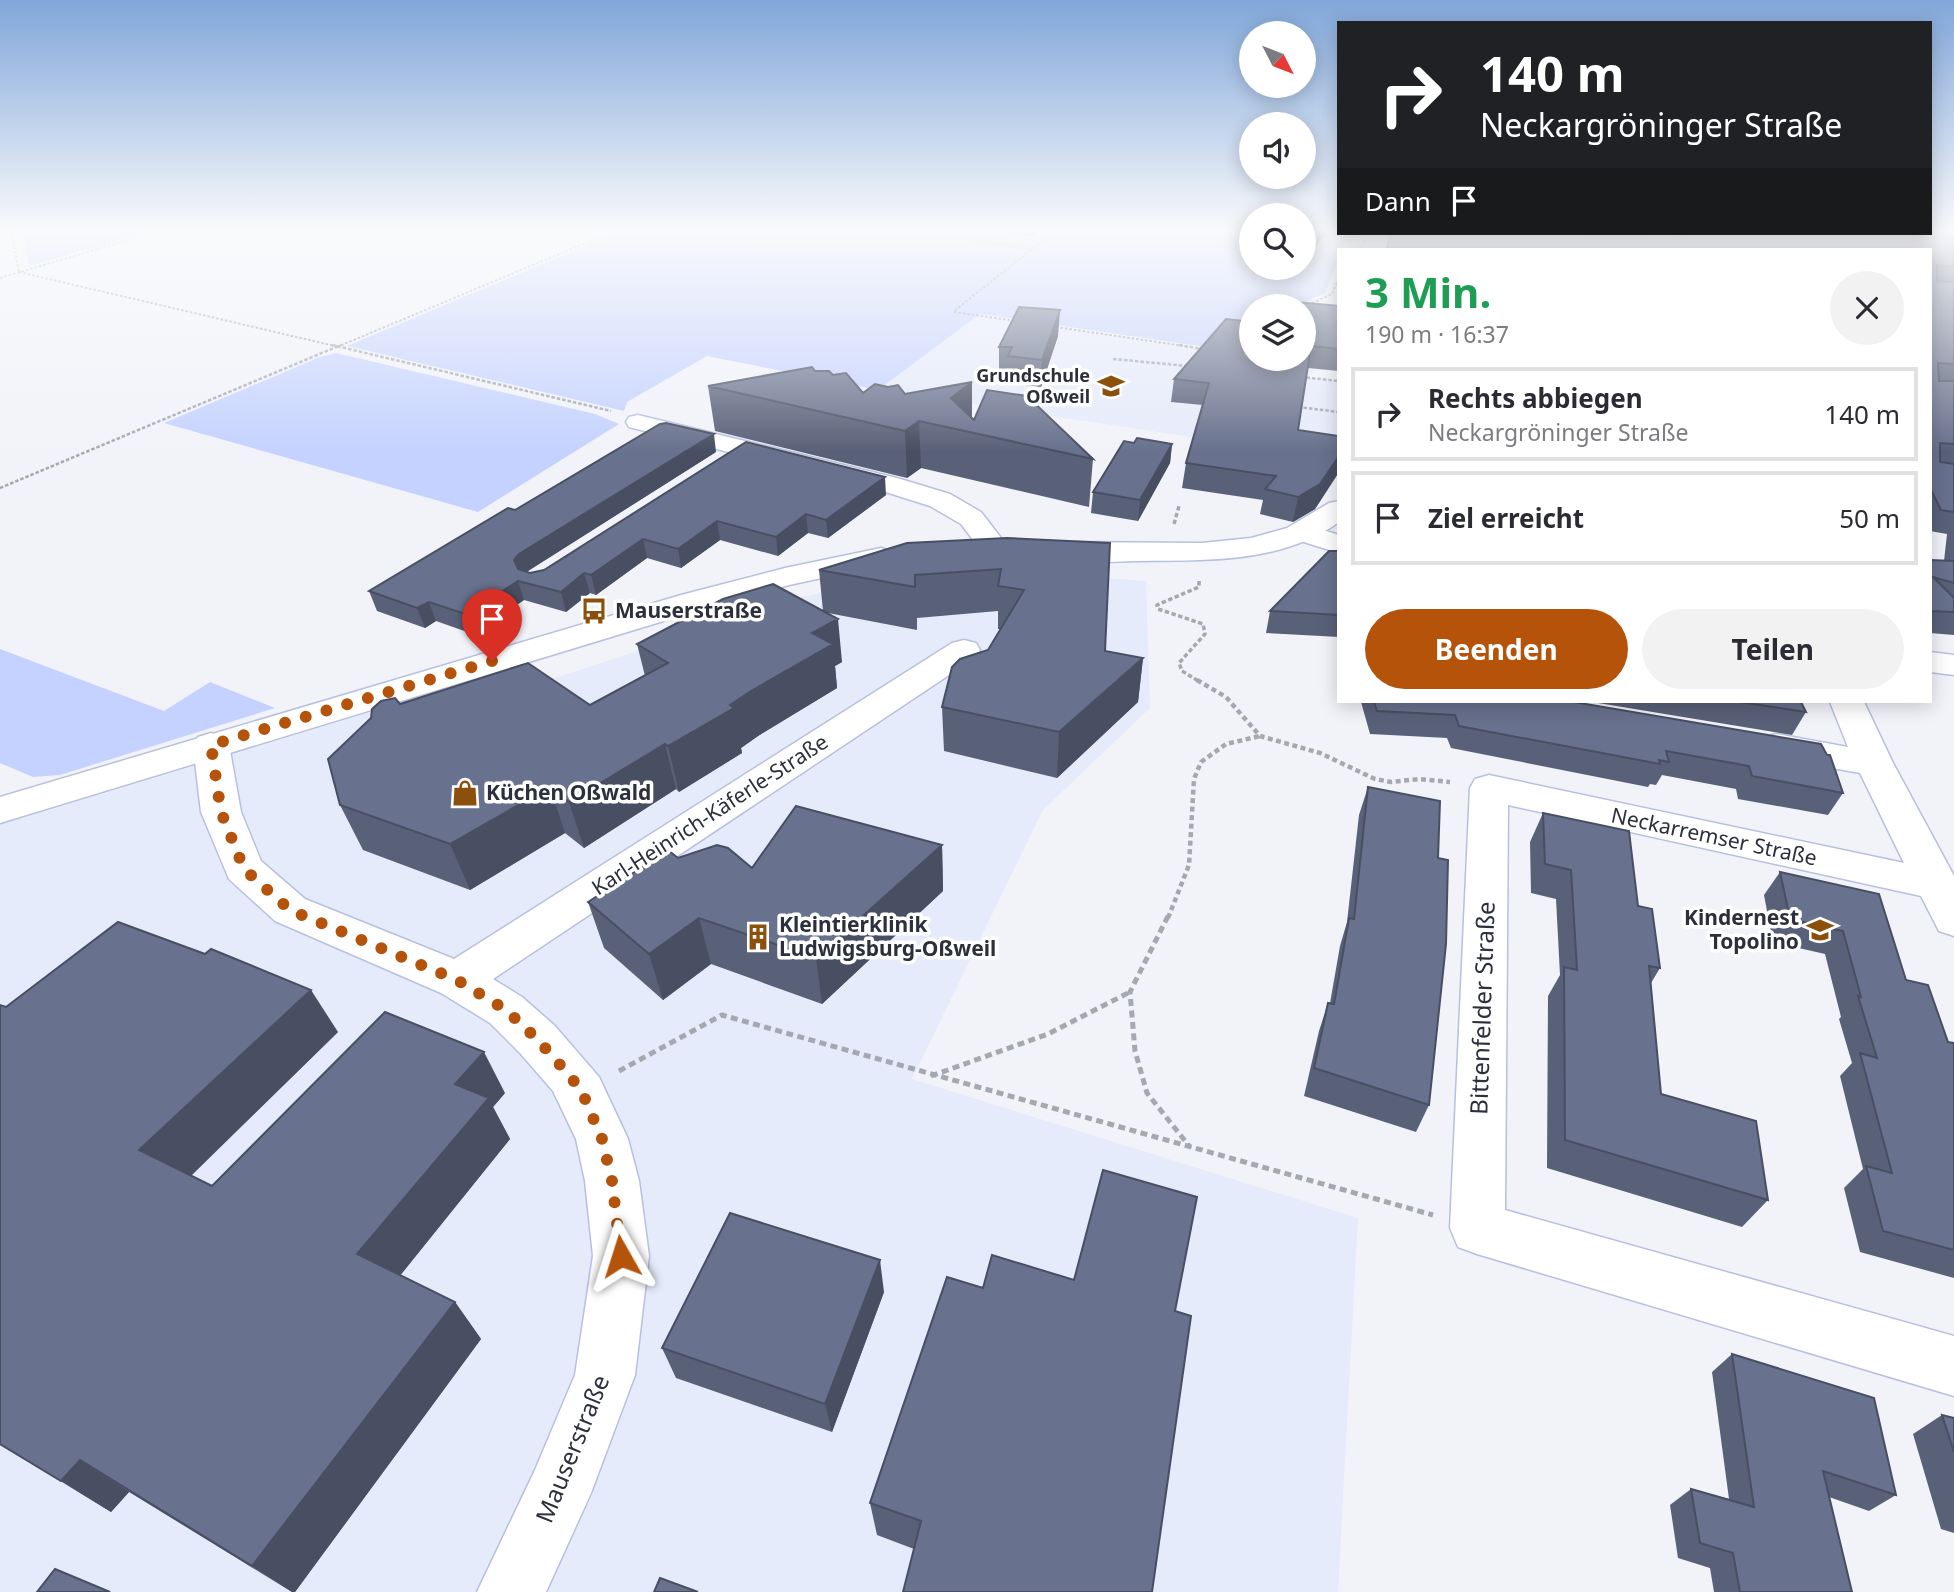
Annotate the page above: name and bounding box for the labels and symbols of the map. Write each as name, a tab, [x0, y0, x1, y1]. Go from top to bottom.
north arrow	[1239, 21, 1316, 98]
place label: Grundschule Oßweil	[976, 363, 1090, 408]
school or university icon: Grundschule Oßweil	[1096, 371, 1126, 401]
pin	[462, 589, 522, 661]
bus stop icon: Mauserstraße	[579, 596, 609, 626]
place label: Mauserstraße	[615, 596, 762, 624]
street label: Karl-Heinrich-Käferle-Straße	[586, 727, 833, 901]
shop icon: Küchen Oßwald	[450, 778, 480, 808]
place label: Küchen Oßwald	[486, 778, 651, 806]
street label: Neckarremser Straße	[1609, 801, 1820, 872]
street label: Bittenfelder Straße	[1461, 901, 1502, 1115]
place label: Kindernest Topolino	[1684, 903, 1799, 955]
place label: Kleintierklinik Ludwigsburg-Oßweil	[779, 910, 996, 962]
school or university icon: Kindernest Topolino	[1805, 915, 1835, 945]
building icon: Kleintierklinik Ludwigsburg-Oßweil	[743, 922, 773, 952]
position arrow	[584, 1219, 658, 1293]
street label: Mauserstraße	[527, 1370, 616, 1527]

